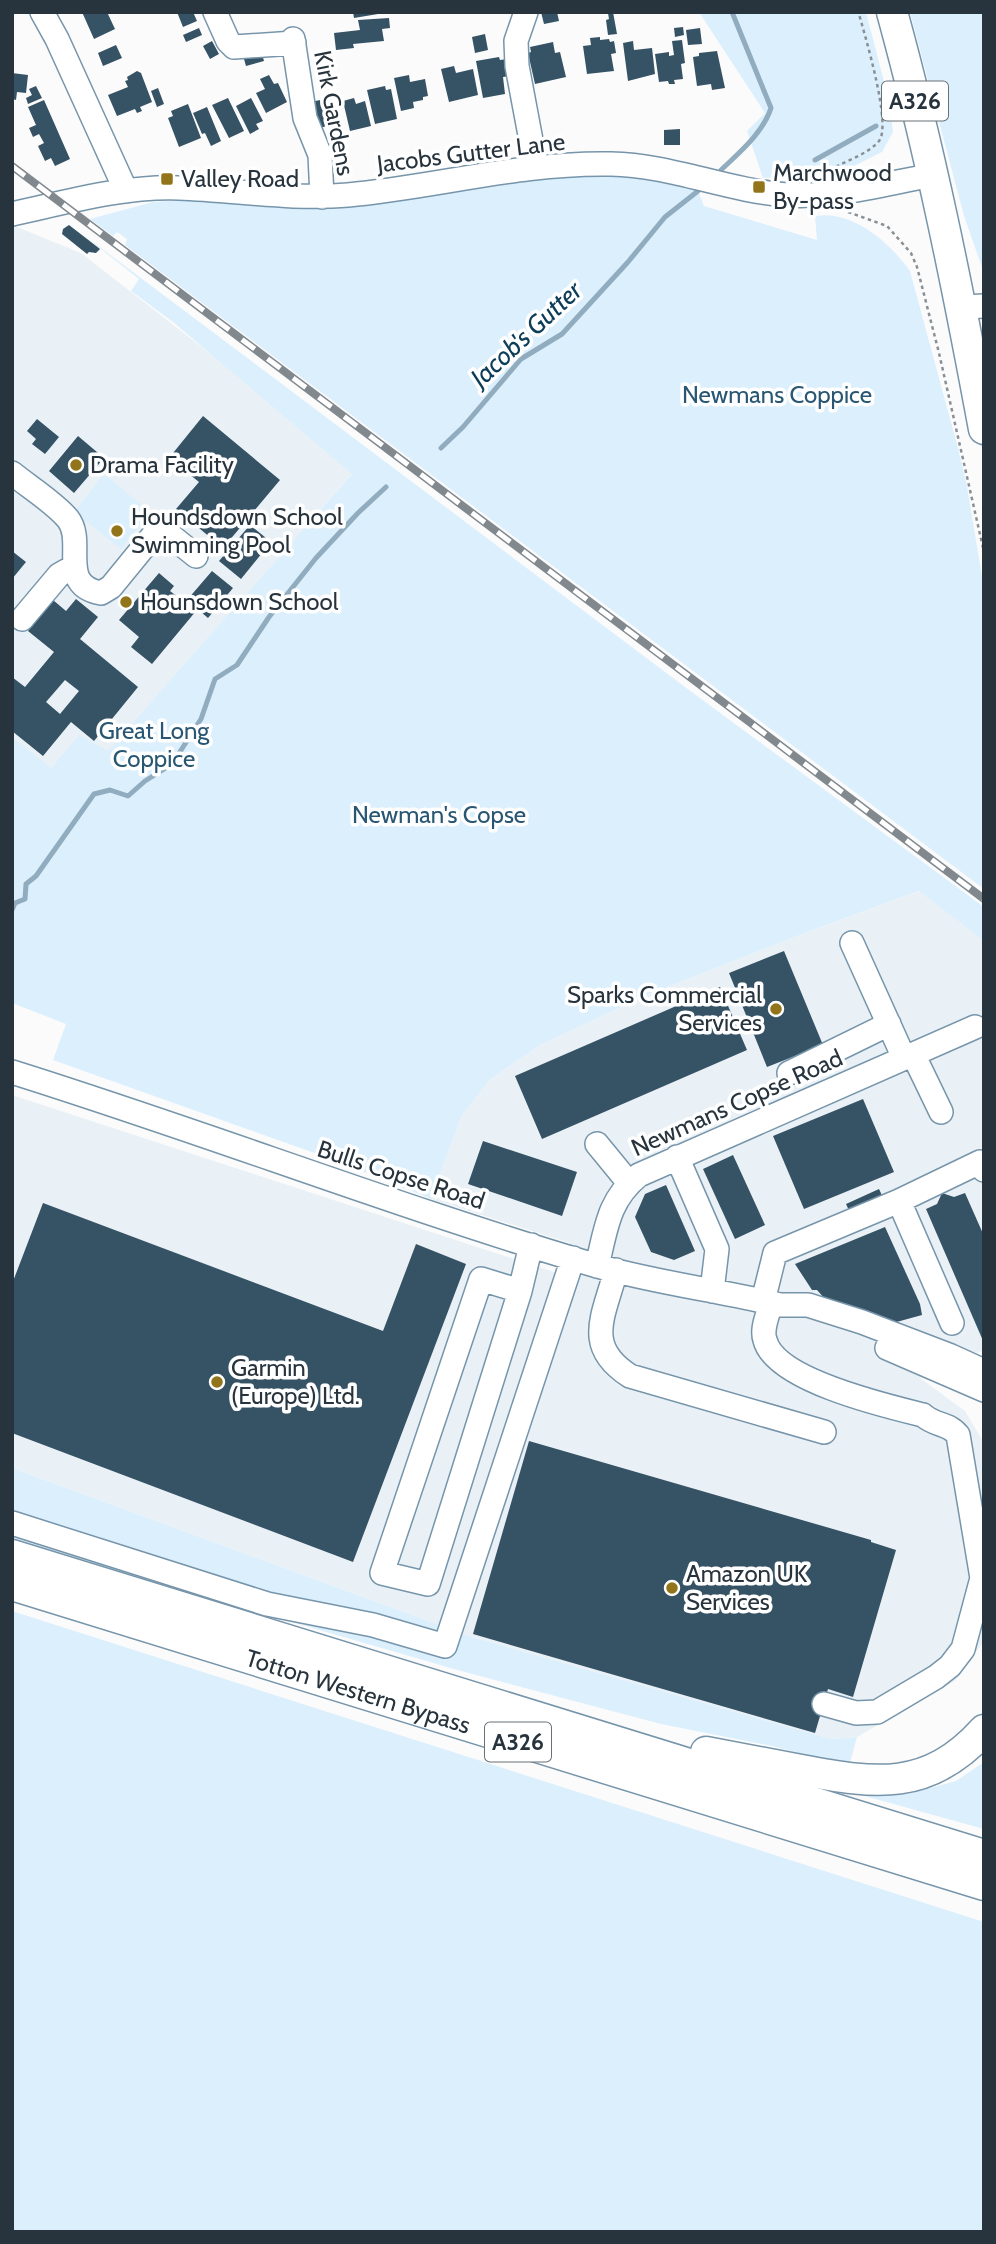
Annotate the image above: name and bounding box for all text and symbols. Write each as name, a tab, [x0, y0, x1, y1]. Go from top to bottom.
street label: Kirk Gardens	[308, 48, 361, 178]
road number: A326	[882, 82, 948, 120]
street label: Jacobs Gutter Lane	[374, 127, 567, 179]
place label: Marchwood By-pass	[773, 158, 892, 215]
place label: Valley Road	[181, 164, 299, 193]
marker: Valley Road	[159, 171, 175, 187]
marker: Marchwood By-pass	[751, 179, 767, 195]
water label: Jacob's Gutter	[462, 274, 589, 395]
park label: Newmans Coppice	[682, 380, 872, 409]
place label: Drama Facility	[90, 450, 234, 479]
marker: Drama Facility	[68, 457, 84, 473]
place label: Houndsdown School Swimming Pool	[131, 502, 343, 559]
marker: Houndsdown School Swimming Pool	[109, 523, 125, 539]
place label: Hounsdown School	[140, 587, 339, 616]
marker: Hounsdown School	[118, 594, 134, 610]
park label: Great Long Coppice	[99, 716, 210, 773]
park label: Newman's Copse	[352, 800, 526, 829]
place label: Sparks Commercial Services	[567, 980, 762, 1037]
marker: Sparks Commercial Services	[768, 1001, 784, 1017]
street label: Newmans Copse Road	[627, 1043, 847, 1162]
street label: Bulls Copse Road	[314, 1134, 488, 1215]
place label: Garmin (Europe) Ltd.	[231, 1353, 360, 1410]
marker: Garmin (Europe) Ltd.	[209, 1374, 225, 1390]
place label: Amazon UK Services	[686, 1559, 808, 1616]
marker: Amazon UK Services	[664, 1580, 680, 1596]
street label: Totton Western Bypass	[242, 1643, 474, 1740]
road number: A326	[485, 1722, 551, 1762]

